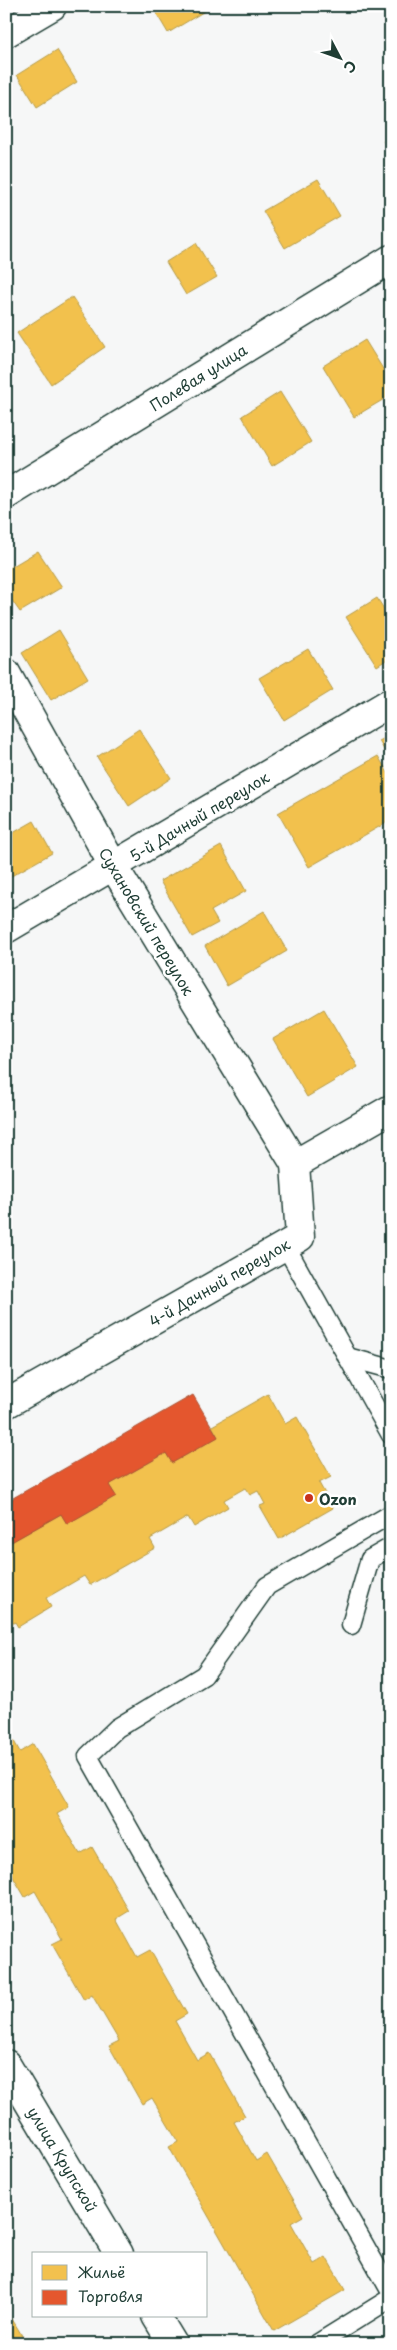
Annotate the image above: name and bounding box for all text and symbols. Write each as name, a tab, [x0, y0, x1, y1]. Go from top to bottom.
north arrow	[314, 32, 364, 82]
text: С	[339, 56, 362, 78]
street label: Полевая улица	[145, 338, 252, 416]
street label: 5-й Дачный переулок	[125, 765, 273, 867]
street label: Сухановский переулок	[94, 843, 200, 999]
street label: 4-й Дачный переулок	[144, 1232, 294, 1332]
place label: Ozon	[319, 1487, 357, 1510]
marker: Ozon	[303, 1492, 315, 1504]
street label: улица Крупской	[22, 2102, 104, 2216]
legend	[32, 2252, 208, 2318]
text: Жильё	[77, 2260, 125, 2283]
text: Торговля	[78, 2284, 143, 2307]

